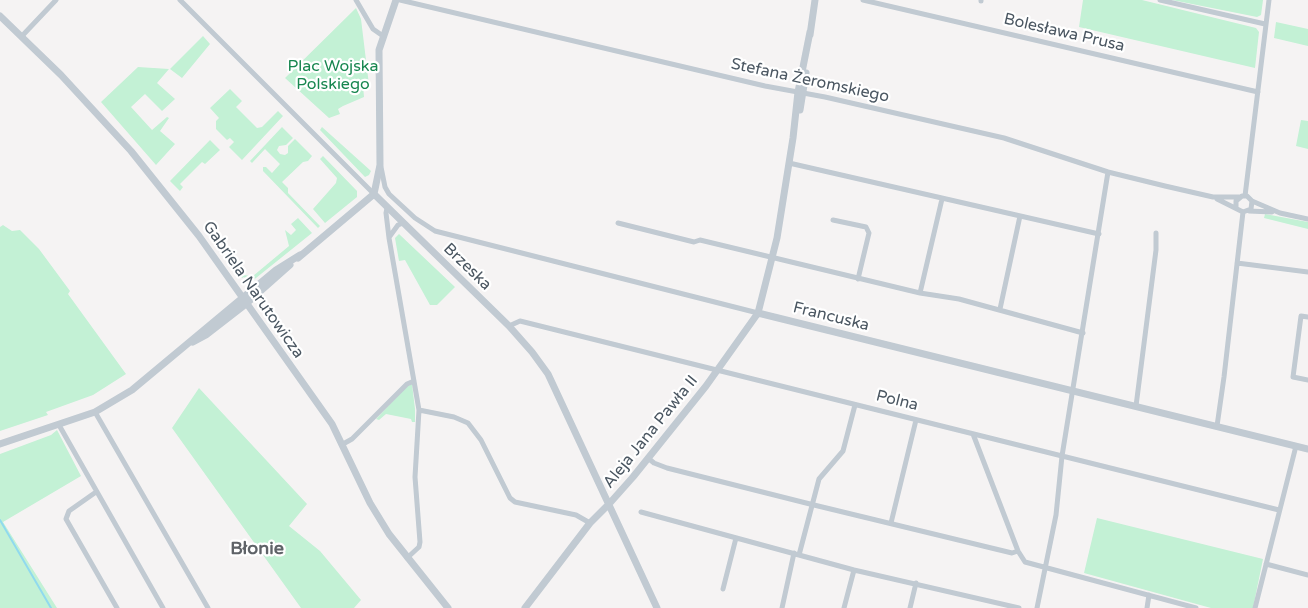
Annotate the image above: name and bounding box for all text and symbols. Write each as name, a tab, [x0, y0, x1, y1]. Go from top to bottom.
street label: Bolesława Prusa	[1002, 10, 1126, 56]
street label: Stefana Żeromskiego	[729, 55, 891, 107]
park label: Plac Wojska Polskiego	[288, 57, 378, 95]
street label: Gabriela Narutowicza	[198, 218, 308, 362]
street label: Brzeska	[439, 239, 495, 295]
street label: Francuska	[791, 298, 871, 336]
street label: Aleja Jana Pawła II	[600, 372, 702, 492]
street label: Polna	[874, 386, 920, 416]
district label: Błonie	[230, 538, 284, 560]

